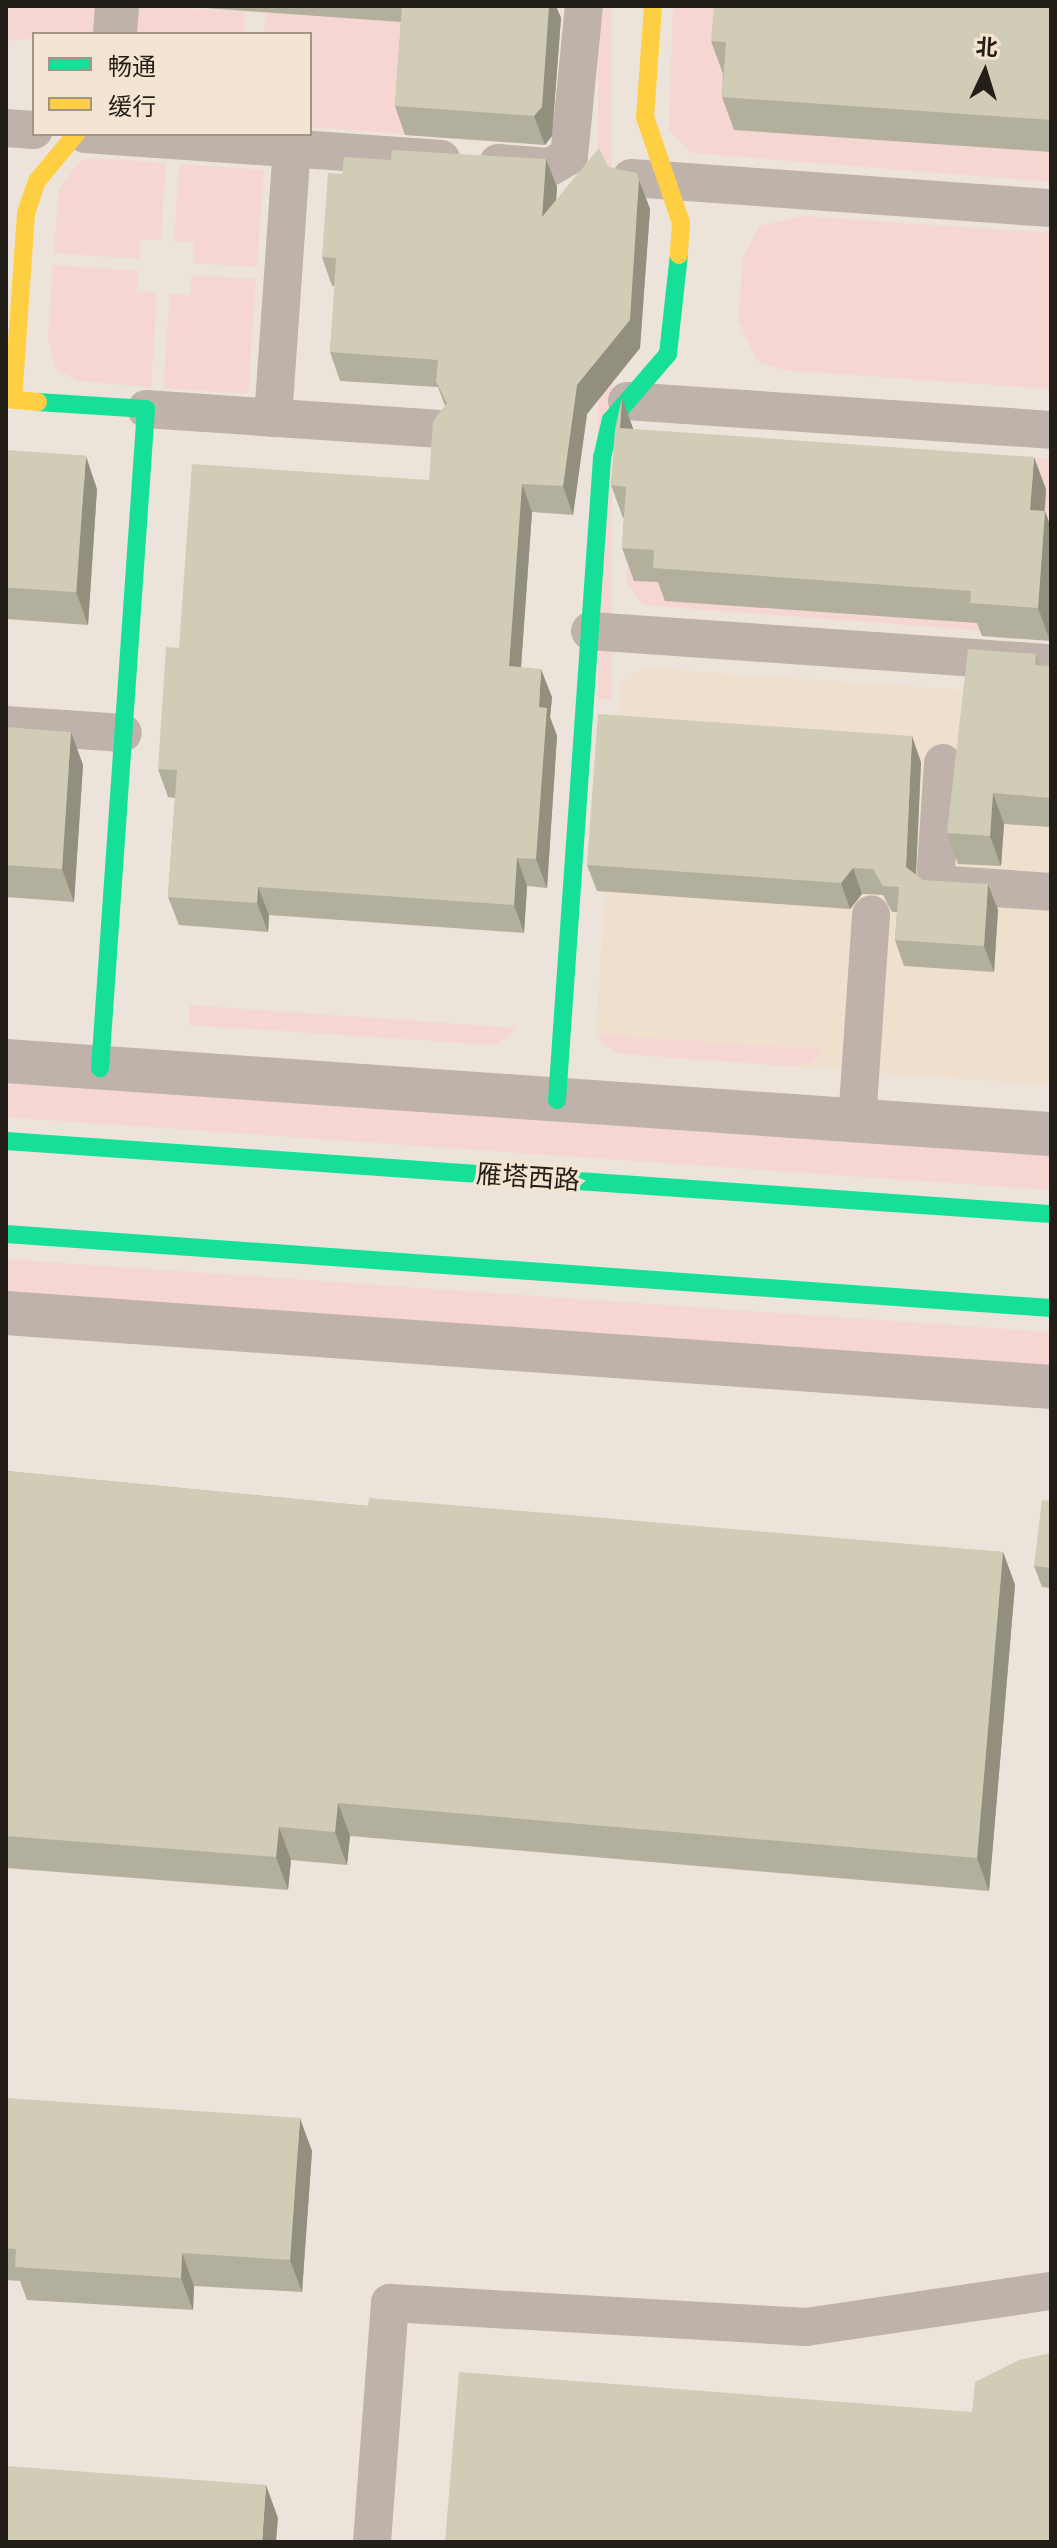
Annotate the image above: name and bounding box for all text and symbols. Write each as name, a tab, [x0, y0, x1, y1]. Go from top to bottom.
legend	[32, 32, 312, 136]
north arrow	[945, 32, 1025, 112]
text: 北	[975, 33, 999, 62]
text: 畅通	[108, 52, 156, 81]
text: 缓行	[108, 92, 156, 121]
street label: 雁塔西路	[475, 1159, 581, 1197]

